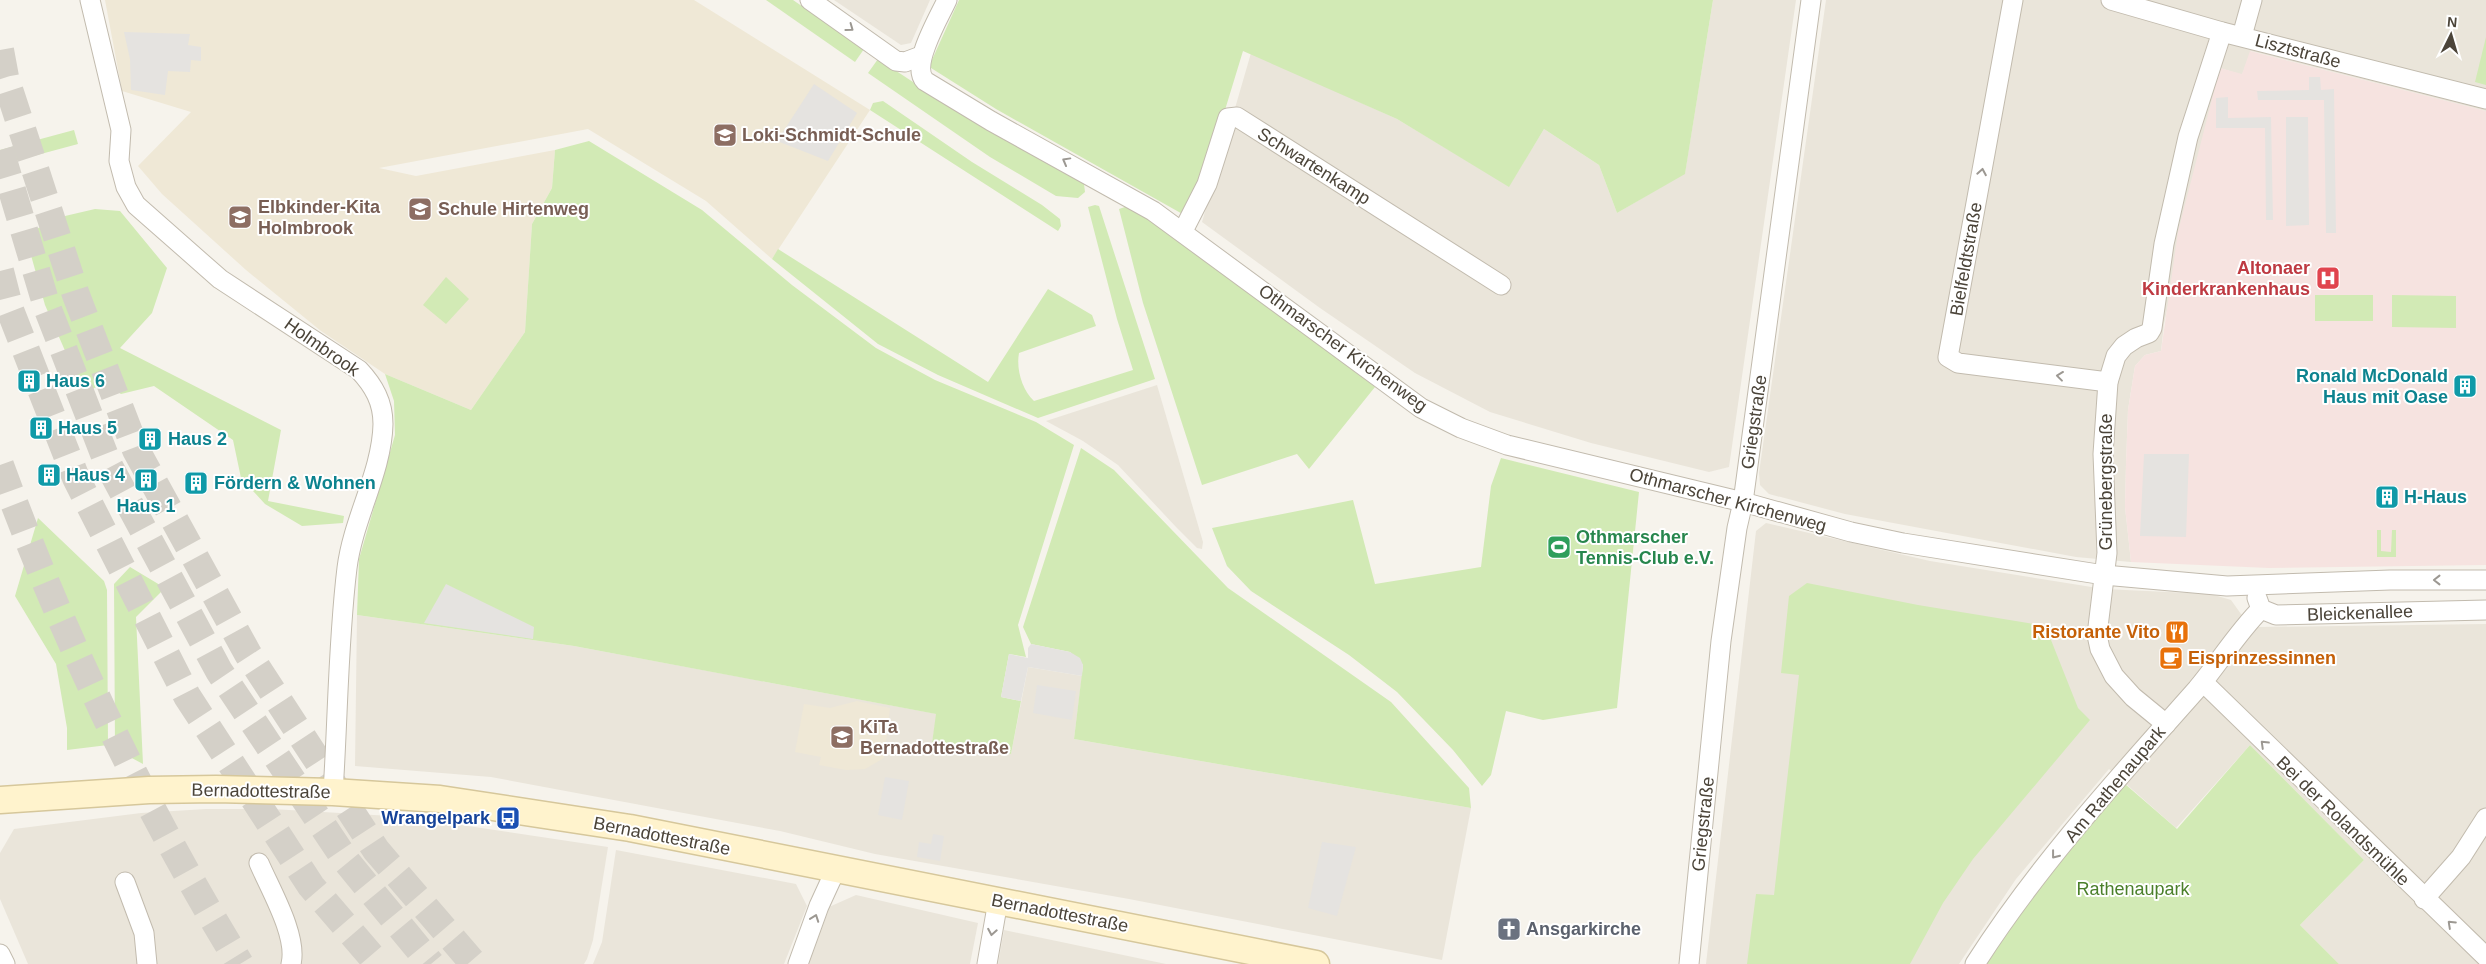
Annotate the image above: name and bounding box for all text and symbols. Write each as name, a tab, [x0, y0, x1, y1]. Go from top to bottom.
north arrow	[2426, 10, 2476, 60]
text: N	[2446, 14, 2458, 30]
one-way arrow	[844, 22, 854, 31]
street label: Lisztstraße	[2253, 30, 2343, 72]
school or university icon: Loki-Schmidt-Schule	[712, 122, 738, 148]
street label: Schwartenkamp	[1254, 123, 1374, 209]
place label: Loki-Schmidt-Schule	[742, 125, 921, 145]
one-way arrow	[1062, 158, 1071, 168]
one-way arrow	[1976, 167, 1987, 176]
school or university icon: Schule Hirtenweg	[407, 196, 433, 222]
place label: Elbkinder-Kita Holmbrook	[258, 197, 381, 238]
place label: Schule Hirtenweg	[438, 199, 589, 219]
street label: Bielfeldtstraße	[1946, 201, 1986, 317]
school or university icon: Elbkinder-Kita Holmbrook	[227, 204, 253, 230]
place label: Altonaer Kinderkrankenhaus	[2142, 258, 2310, 299]
hospital icon: Altonaer Kinderkrankenhaus	[2315, 265, 2341, 291]
street label: Othmarscher Kirchenweg	[1255, 280, 1431, 416]
street label: Holmbrook	[281, 314, 364, 381]
place label: Ronald McDonald Haus mit Oase	[2296, 366, 2448, 407]
building icon: Haus 6	[16, 368, 42, 394]
place label: Haus 6	[46, 371, 105, 391]
one-way arrow	[2056, 371, 2064, 382]
building icon: Ronald McDonald Haus mit Oase	[2452, 373, 2478, 399]
street label: Griegstraße	[1737, 374, 1771, 470]
street label: Grünebergstraße	[2096, 413, 2116, 551]
building icon: Haus 5	[28, 415, 54, 441]
place label: Haus 5	[58, 418, 117, 438]
building icon: Haus 2	[137, 426, 163, 452]
place label: Haus 2	[168, 429, 227, 449]
building icon: Haus 4	[36, 462, 62, 488]
street label: Othmarscher Kirchenweg	[1627, 464, 1829, 536]
place label: Haus 4	[66, 465, 125, 485]
building icon: Haus 1	[133, 467, 159, 493]
building icon: Fördern & Wohnen	[183, 470, 209, 496]
place label: Fördern & Wohnen	[214, 473, 376, 493]
building icon: H-Haus	[2374, 484, 2400, 510]
place label: H-Haus	[2404, 487, 2467, 507]
place label: Haus 1	[116, 496, 176, 516]
place label: Othmarscher Tennis-Club e.V.	[1576, 527, 1714, 568]
sports icon: Othmarscher Tennis-Club e.V.	[1546, 534, 1572, 560]
one-way arrow	[2433, 575, 2441, 585]
street label: Bleickenallee	[2307, 601, 2413, 625]
restaurant icon: Ristorante Vito	[2164, 619, 2190, 645]
place label: Ristorante Vito	[2032, 622, 2160, 642]
cafe icon: Eisprinzessinnen	[2158, 645, 2184, 671]
place label: Eisprinzessinnen	[2188, 648, 2336, 668]
place label: KiTa Bernadottestraße	[860, 717, 1009, 758]
street label: Am Rathenaupark	[2061, 721, 2170, 846]
school or university icon: KiTa Bernadottestraße	[829, 724, 855, 750]
one-way arrow	[2261, 740, 2270, 749]
street label: Bei der Rolandsmühle	[2272, 752, 2414, 890]
street label: Griegstraße	[1688, 776, 1718, 872]
street label: Bernadottestraße	[191, 780, 331, 802]
bus stop icon: Wrangelpark	[495, 805, 521, 831]
place label: Wrangelpark	[381, 808, 491, 828]
street label: Bernadottestraße	[592, 813, 732, 859]
one-way arrow	[2052, 849, 2061, 859]
park label: Rathenaupark	[2076, 879, 2191, 899]
street label: Bernadottestraße	[990, 890, 1130, 936]
one-way arrow	[809, 914, 819, 923]
church icon: Ansgarkirche	[1496, 916, 1522, 942]
place label: Ansgarkirche	[1526, 919, 1641, 939]
one-way arrow	[2447, 921, 2456, 930]
one-way arrow	[988, 928, 998, 937]

